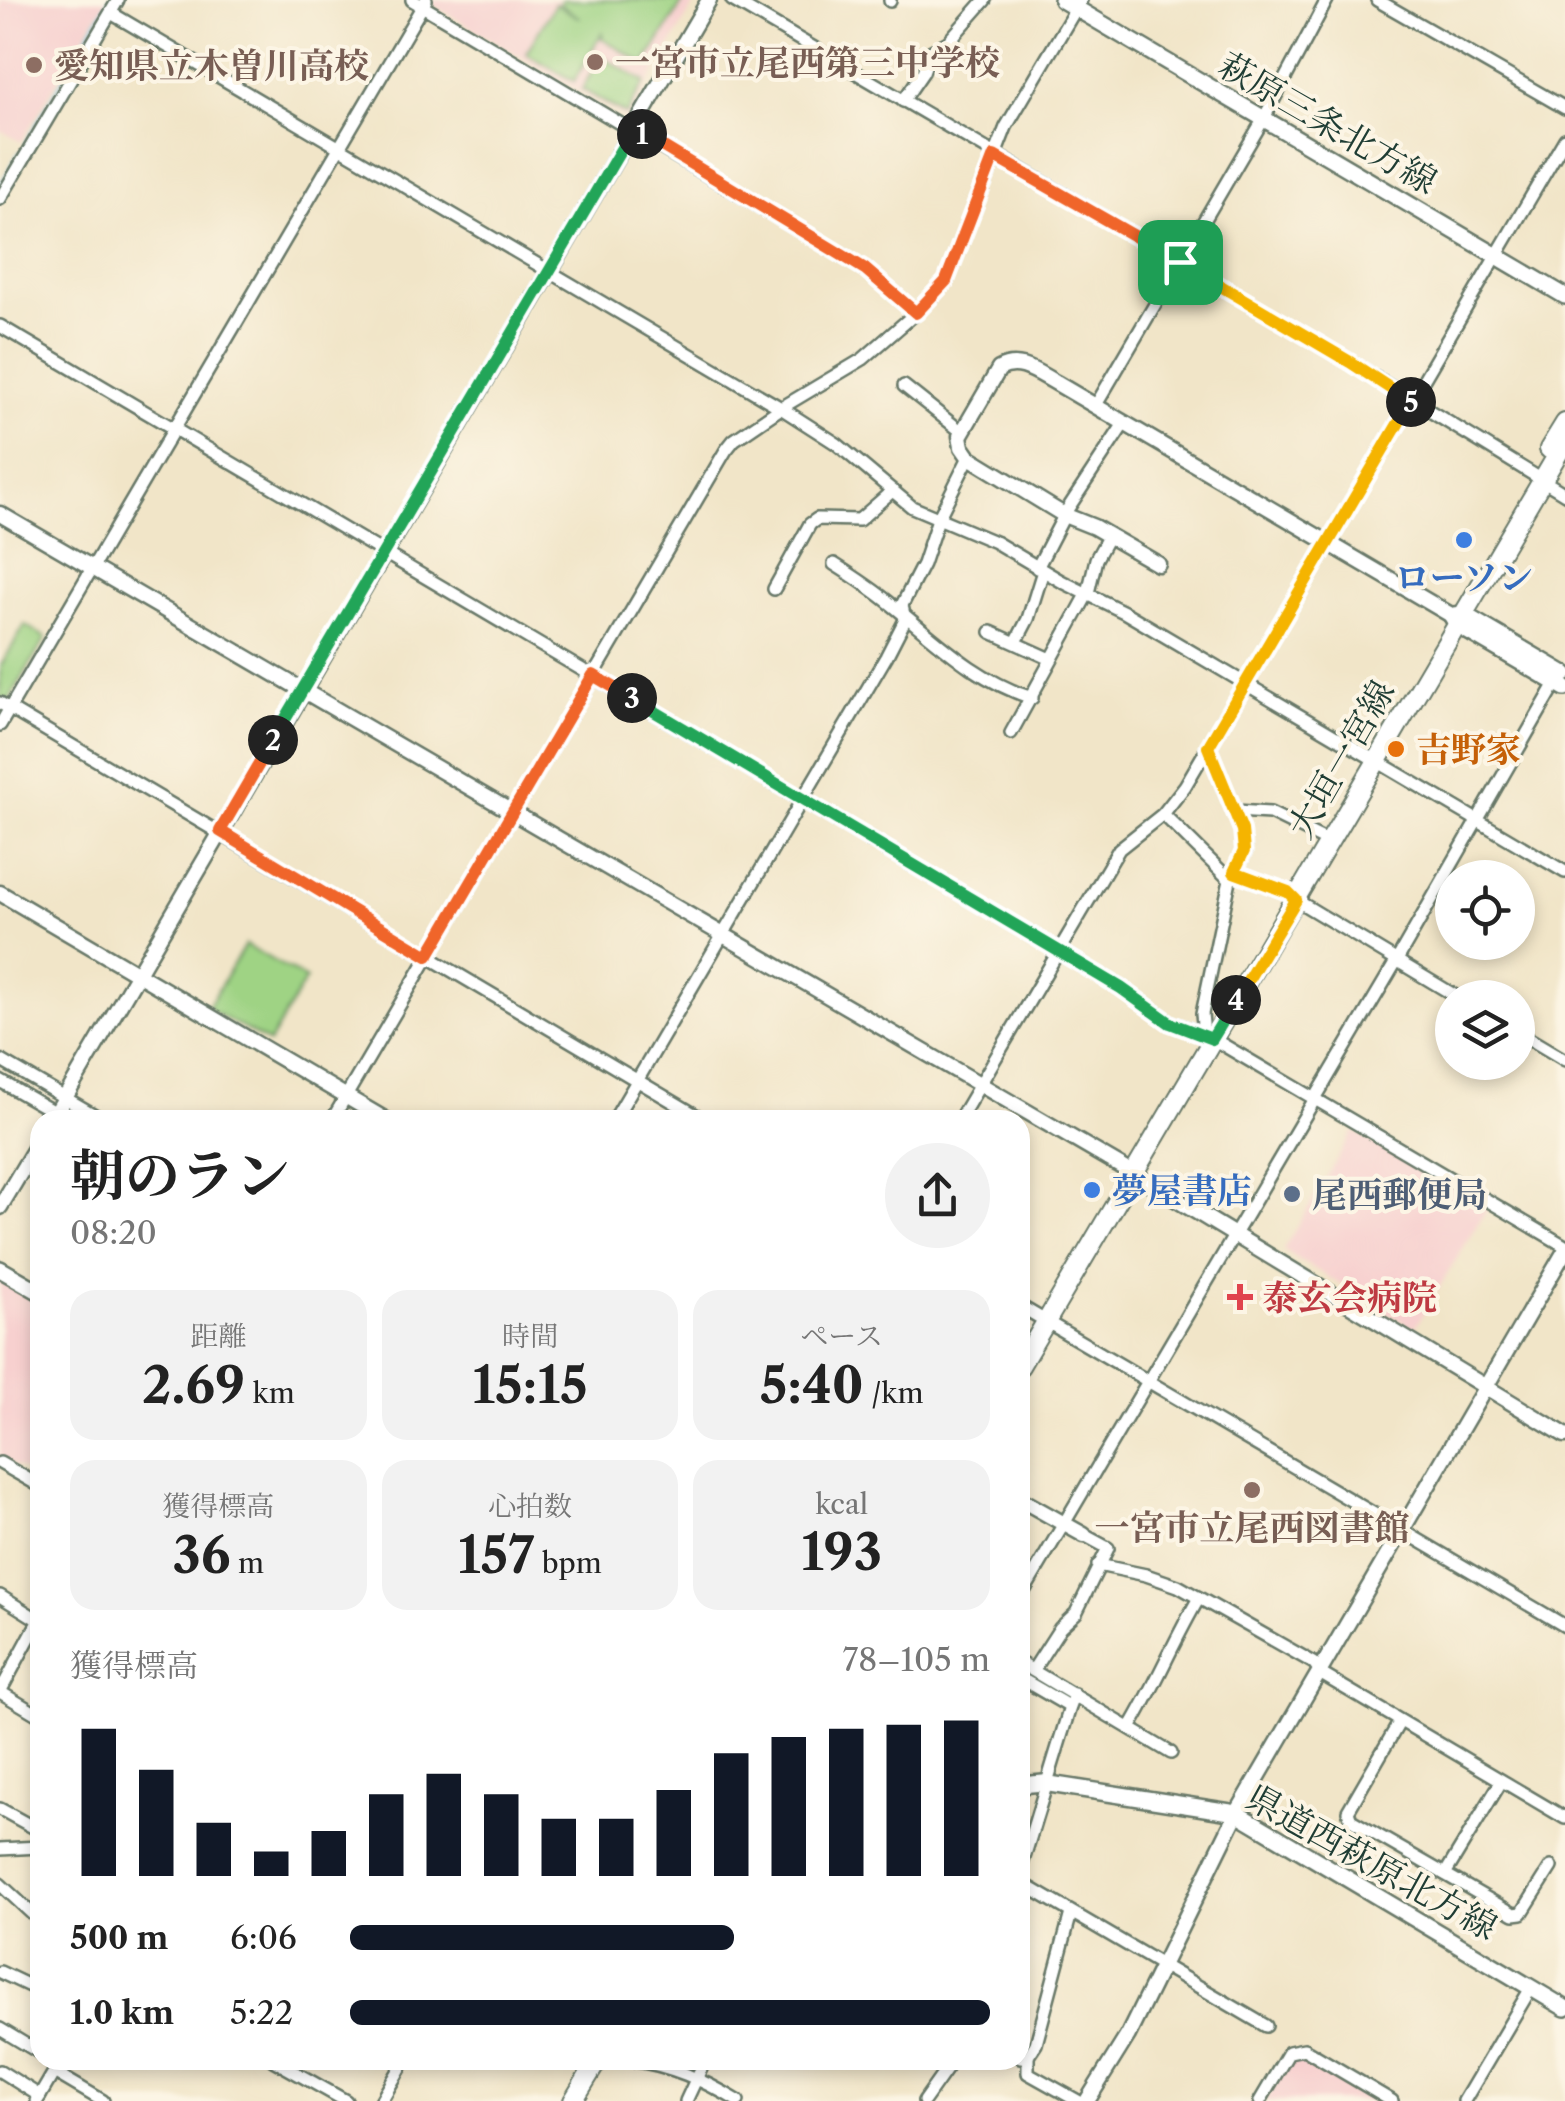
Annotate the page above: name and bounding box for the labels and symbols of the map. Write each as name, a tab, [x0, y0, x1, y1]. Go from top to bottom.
place label: 一宮市立尾西第三中学校	[615, 41, 1000, 84]
street label: 萩原三条北方線	[1211, 43, 1445, 203]
place label: 愛知県立木曽川高校	[54, 44, 369, 87]
marker: 一宮市立尾西第三中学校	[584, 51, 606, 73]
marker: 愛知県立木曽川高校	[23, 54, 45, 76]
pin: 1	[617, 109, 667, 159]
pin	[1138, 220, 1223, 305]
pin: 5	[1386, 377, 1436, 427]
marker: ローソン	[1453, 529, 1475, 551]
place label: ローソン	[1395, 556, 1533, 599]
street label: 大垣一宮線	[1279, 672, 1403, 846]
pin: 3	[607, 673, 657, 723]
pin: 2	[248, 715, 298, 765]
place label: 吉野家	[1416, 728, 1521, 771]
marker: 吉野家	[1385, 738, 1407, 760]
pin: 4	[1211, 975, 1261, 1025]
place label: 夢屋書店	[1112, 1169, 1252, 1212]
place label: 尾西郵便局	[1312, 1173, 1487, 1216]
marker: 夢屋書店	[1081, 1179, 1103, 1201]
marker: 尾西郵便局	[1281, 1183, 1303, 1205]
place label: 泰玄会病院	[1262, 1276, 1437, 1319]
marker: 泰玄会病院	[1227, 1284, 1253, 1310]
marker: 一宮市立尾西図書館	[1241, 1479, 1263, 1501]
place label: 一宮市立尾西図書館	[1094, 1506, 1410, 1549]
street label: 県道西萩原北方線	[1239, 1775, 1505, 1949]

